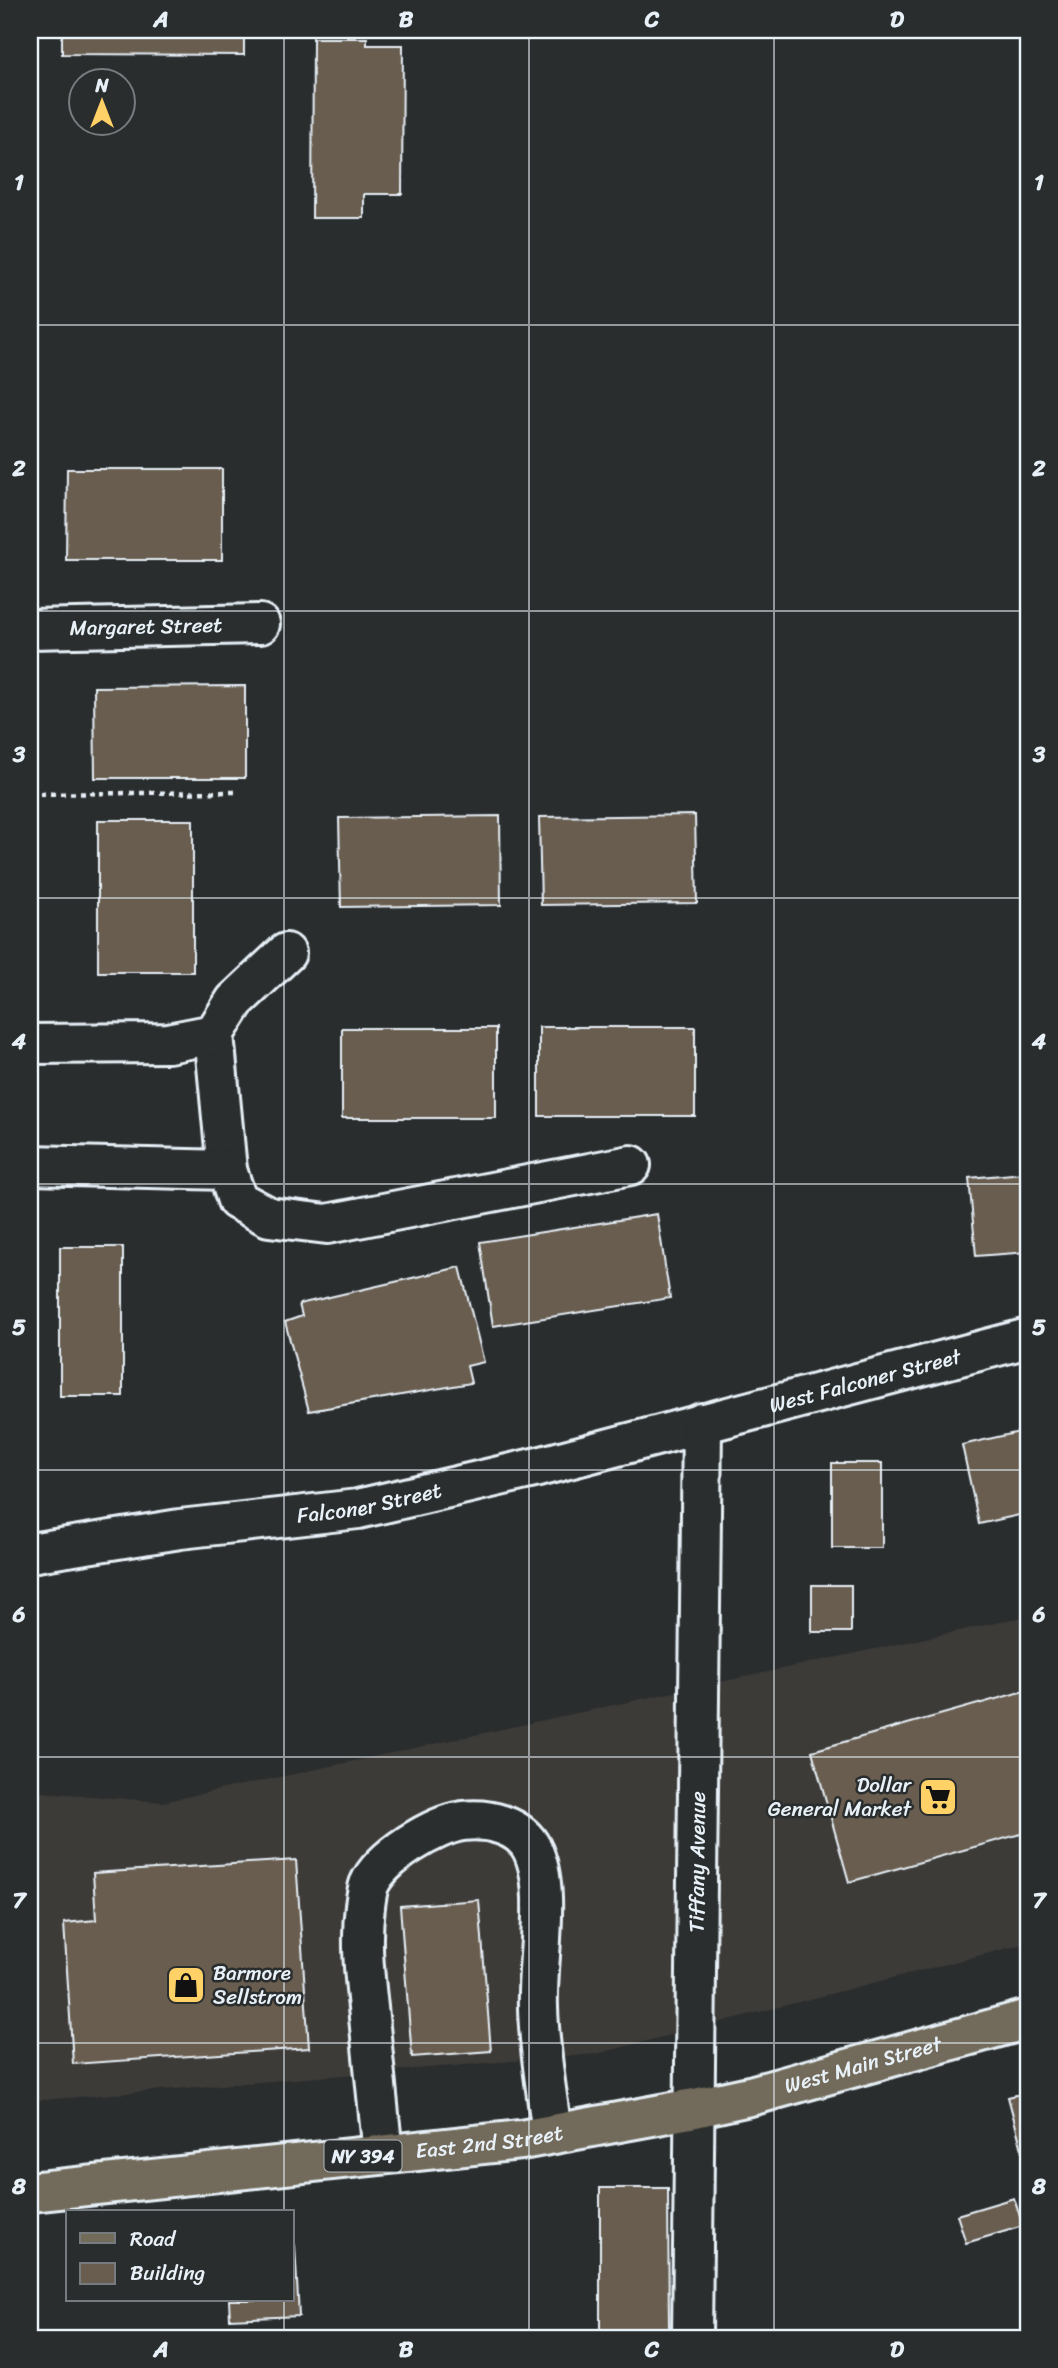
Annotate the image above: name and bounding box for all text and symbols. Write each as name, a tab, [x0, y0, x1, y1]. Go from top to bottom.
text: A	[152, 0, 169, 40]
text: B	[399, 0, 414, 40]
text: C	[644, 0, 660, 40]
text: D	[890, 0, 905, 40]
north arrow	[66, 66, 136, 136]
text: N	[94, 69, 109, 102]
text: 1	[14, 162, 24, 203]
text: 1	[1034, 162, 1044, 203]
text: 2	[11, 448, 26, 489]
text: 2	[1031, 448, 1046, 489]
street label: Margaret Street	[69, 606, 223, 647]
text: 3	[12, 734, 26, 775]
text: 3	[1032, 734, 1046, 775]
text: 4	[11, 1021, 27, 1062]
text: 4	[1031, 1021, 1047, 1062]
text: 5	[12, 1307, 26, 1348]
text: 5	[1032, 1307, 1046, 1348]
street label: West Falconer Street	[765, 1337, 966, 1424]
street label: Falconer Street	[295, 1471, 445, 1535]
text: 6	[11, 1594, 26, 1635]
text: 6	[1031, 1594, 1046, 1635]
place label: Dollar General Market	[768, 1766, 913, 1828]
supermarket icon: Dollar General Market	[917, 1776, 959, 1818]
street label: Tiffany Avenue	[677, 1791, 717, 1933]
text: 7	[12, 1880, 27, 1921]
text: 7	[1032, 1880, 1047, 1921]
place label: Barmore Sellstrom	[213, 1954, 302, 2016]
shop icon: Barmore Sellstrom	[165, 1964, 207, 2006]
street label: West Main Street	[780, 2025, 947, 2105]
street label: East 2nd Street	[414, 2114, 566, 2170]
road number: NY 394	[324, 2140, 402, 2172]
text: 8	[11, 2166, 26, 2207]
text: 8	[1031, 2166, 1046, 2207]
legend	[66, 2210, 294, 2302]
text: Road	[130, 2220, 177, 2258]
text: Building	[130, 2254, 206, 2292]
text: A	[152, 2329, 169, 2368]
text: B	[399, 2329, 414, 2368]
text: C	[644, 2329, 660, 2368]
text: D	[890, 2329, 905, 2368]

